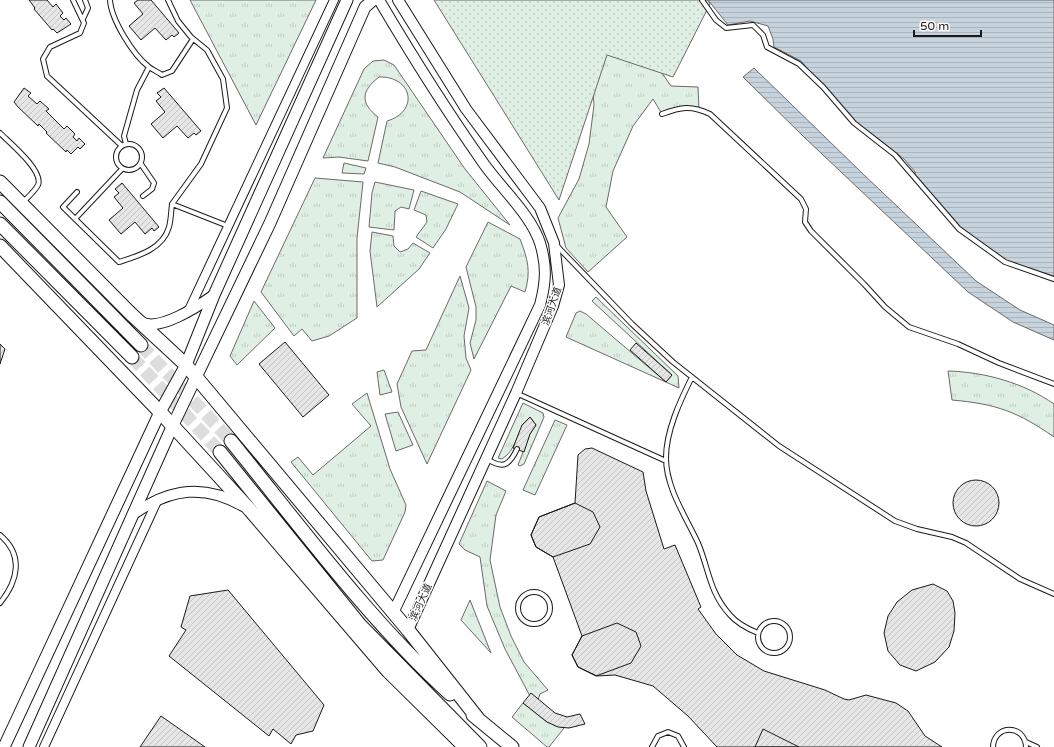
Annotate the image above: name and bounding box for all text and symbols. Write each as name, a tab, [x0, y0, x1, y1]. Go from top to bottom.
scale bar	[914, 12, 981, 38]
text: 50 m	[920, 19, 949, 33]
street label: 滨河大道	[540, 285, 564, 327]
street label: 滨河大道	[407, 582, 435, 623]

